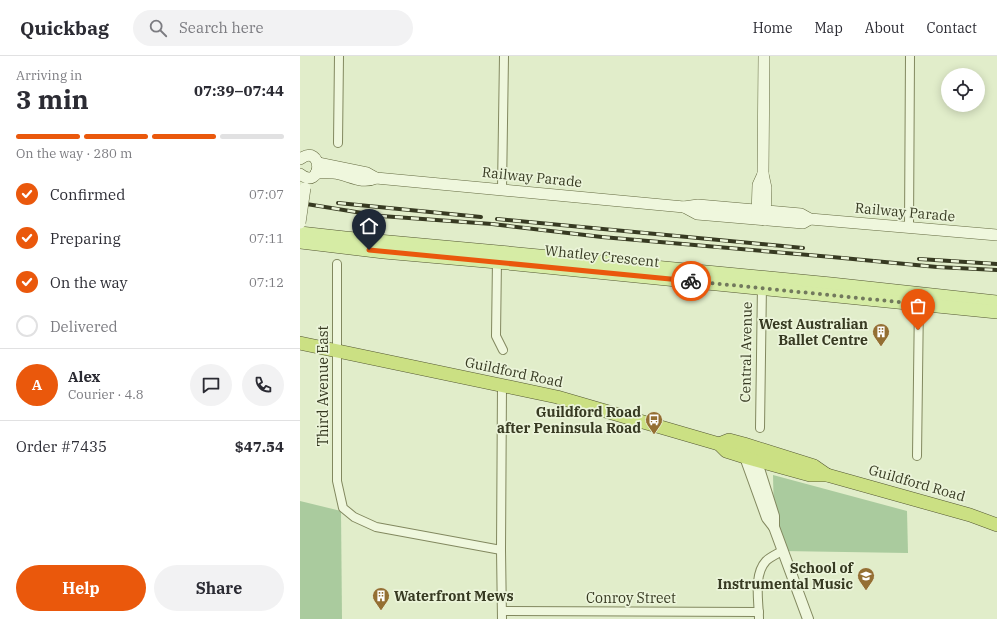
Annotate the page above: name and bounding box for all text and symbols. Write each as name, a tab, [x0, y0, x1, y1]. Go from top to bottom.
search box	[133, 10, 413, 46]
text: Quickbag	[20, 16, 109, 40]
icon: search	[147, 17, 169, 39]
text: Search here	[179, 18, 263, 37]
text: Home	[753, 19, 792, 37]
text: Map	[814, 19, 843, 37]
text: About	[865, 19, 904, 37]
text: Contact	[926, 19, 977, 37]
text: Arriving in	[16, 67, 82, 84]
map controls	[941, 68, 985, 112]
button: locate	[941, 68, 985, 112]
text: 07:39–07:44	[194, 81, 284, 100]
text: 3 min	[16, 82, 89, 116]
text: On the way · 280 m	[16, 145, 132, 162]
street label: Railway Parade	[481, 163, 583, 191]
icon: check	[16, 183, 38, 205]
text: Confirmed	[50, 185, 125, 204]
text: 07:07	[249, 186, 284, 203]
street label: Railway Parade	[854, 199, 956, 225]
pin	[352, 209, 386, 250]
icon: home	[358, 215, 380, 237]
icon: check	[16, 227, 38, 249]
text: Preparing	[50, 229, 121, 248]
text: 07:11	[249, 230, 284, 247]
street label: Whatley Crescent	[544, 241, 660, 271]
courier	[671, 261, 711, 301]
icon: bike	[680, 270, 702, 292]
icon: check	[16, 271, 38, 293]
text: On the way	[50, 273, 128, 292]
text: 07:12	[249, 274, 284, 291]
pin	[901, 289, 935, 330]
icon: bag	[907, 295, 929, 317]
street label: Central Avenue	[736, 301, 756, 403]
place label: West Australian Ballet Centre	[759, 315, 868, 349]
text: Delivered	[50, 317, 118, 336]
building icon: West Australian Ballet Centre	[871, 322, 891, 347]
street label: Third Avenue East	[314, 325, 332, 447]
street label: Guildford Road	[463, 353, 565, 391]
button: chat	[190, 364, 232, 406]
button: phone	[242, 364, 284, 406]
text: Alex	[68, 367, 100, 386]
text: A	[32, 375, 42, 394]
text: Courier · 4.8	[68, 386, 144, 403]
place label: Guildford Road after Peninsula Road	[497, 403, 641, 437]
bus stop icon: Guildford Road after Peninsula Road	[644, 410, 664, 435]
text: Order #7435	[16, 437, 107, 456]
text: $47.54	[235, 437, 284, 456]
street label: Guildford Road	[867, 461, 968, 506]
place label: School of Instrumental Music	[717, 559, 855, 593]
button: Help	[16, 565, 146, 611]
button: Share	[154, 565, 284, 611]
school or university icon: School of Instrumental Music	[856, 566, 876, 591]
building icon: Waterfront Mews	[371, 586, 391, 611]
place label: Waterfront Mews	[394, 587, 514, 605]
street label: Conroy Street	[586, 589, 676, 607]

